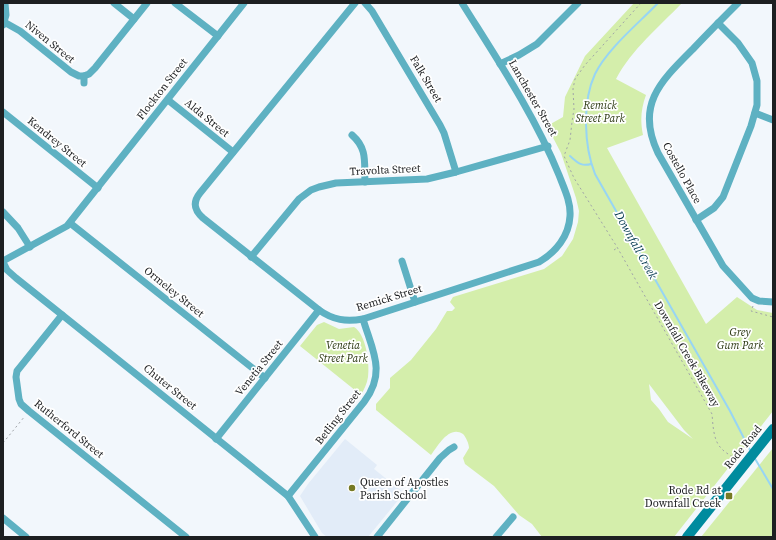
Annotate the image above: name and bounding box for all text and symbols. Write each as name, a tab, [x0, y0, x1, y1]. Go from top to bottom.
street label: Niven Street	[22, 17, 78, 67]
street label: Falk Street	[406, 53, 446, 105]
street label: Flockton Street	[133, 55, 191, 123]
street label: Lanchester Street	[505, 57, 561, 139]
street label: Alda Street	[182, 95, 233, 141]
park label: Remick Street Park	[575, 98, 625, 126]
street label: Kendrey Street	[24, 113, 90, 171]
street label: Costello Place	[659, 140, 705, 207]
street label: Travolta Street	[349, 161, 421, 179]
water label: Downfall Creek	[610, 207, 662, 282]
street label: Ormeley Street	[141, 263, 208, 321]
street label: Remick Street	[354, 281, 424, 315]
street label: Downfall Creek Bikeway	[651, 298, 724, 410]
park label: Grey Gum Park	[717, 325, 764, 353]
street label: Venetia Street	[232, 337, 286, 399]
park label: Venetia Street Park	[318, 338, 368, 366]
street label: Chuter Street	[140, 361, 200, 413]
street label: Betling Street	[312, 386, 364, 448]
street label: Rutherford Street	[31, 396, 107, 462]
street label: Rode Road	[721, 421, 766, 472]
place label: Queen of Apostles Parish School	[360, 475, 449, 503]
marker: Queen of Apostles Parish School	[347, 483, 357, 493]
place label: Rode Rd at Downfall Creek	[645, 483, 722, 511]
marker: Rode Rd at Downfall Creek	[724, 491, 734, 501]

